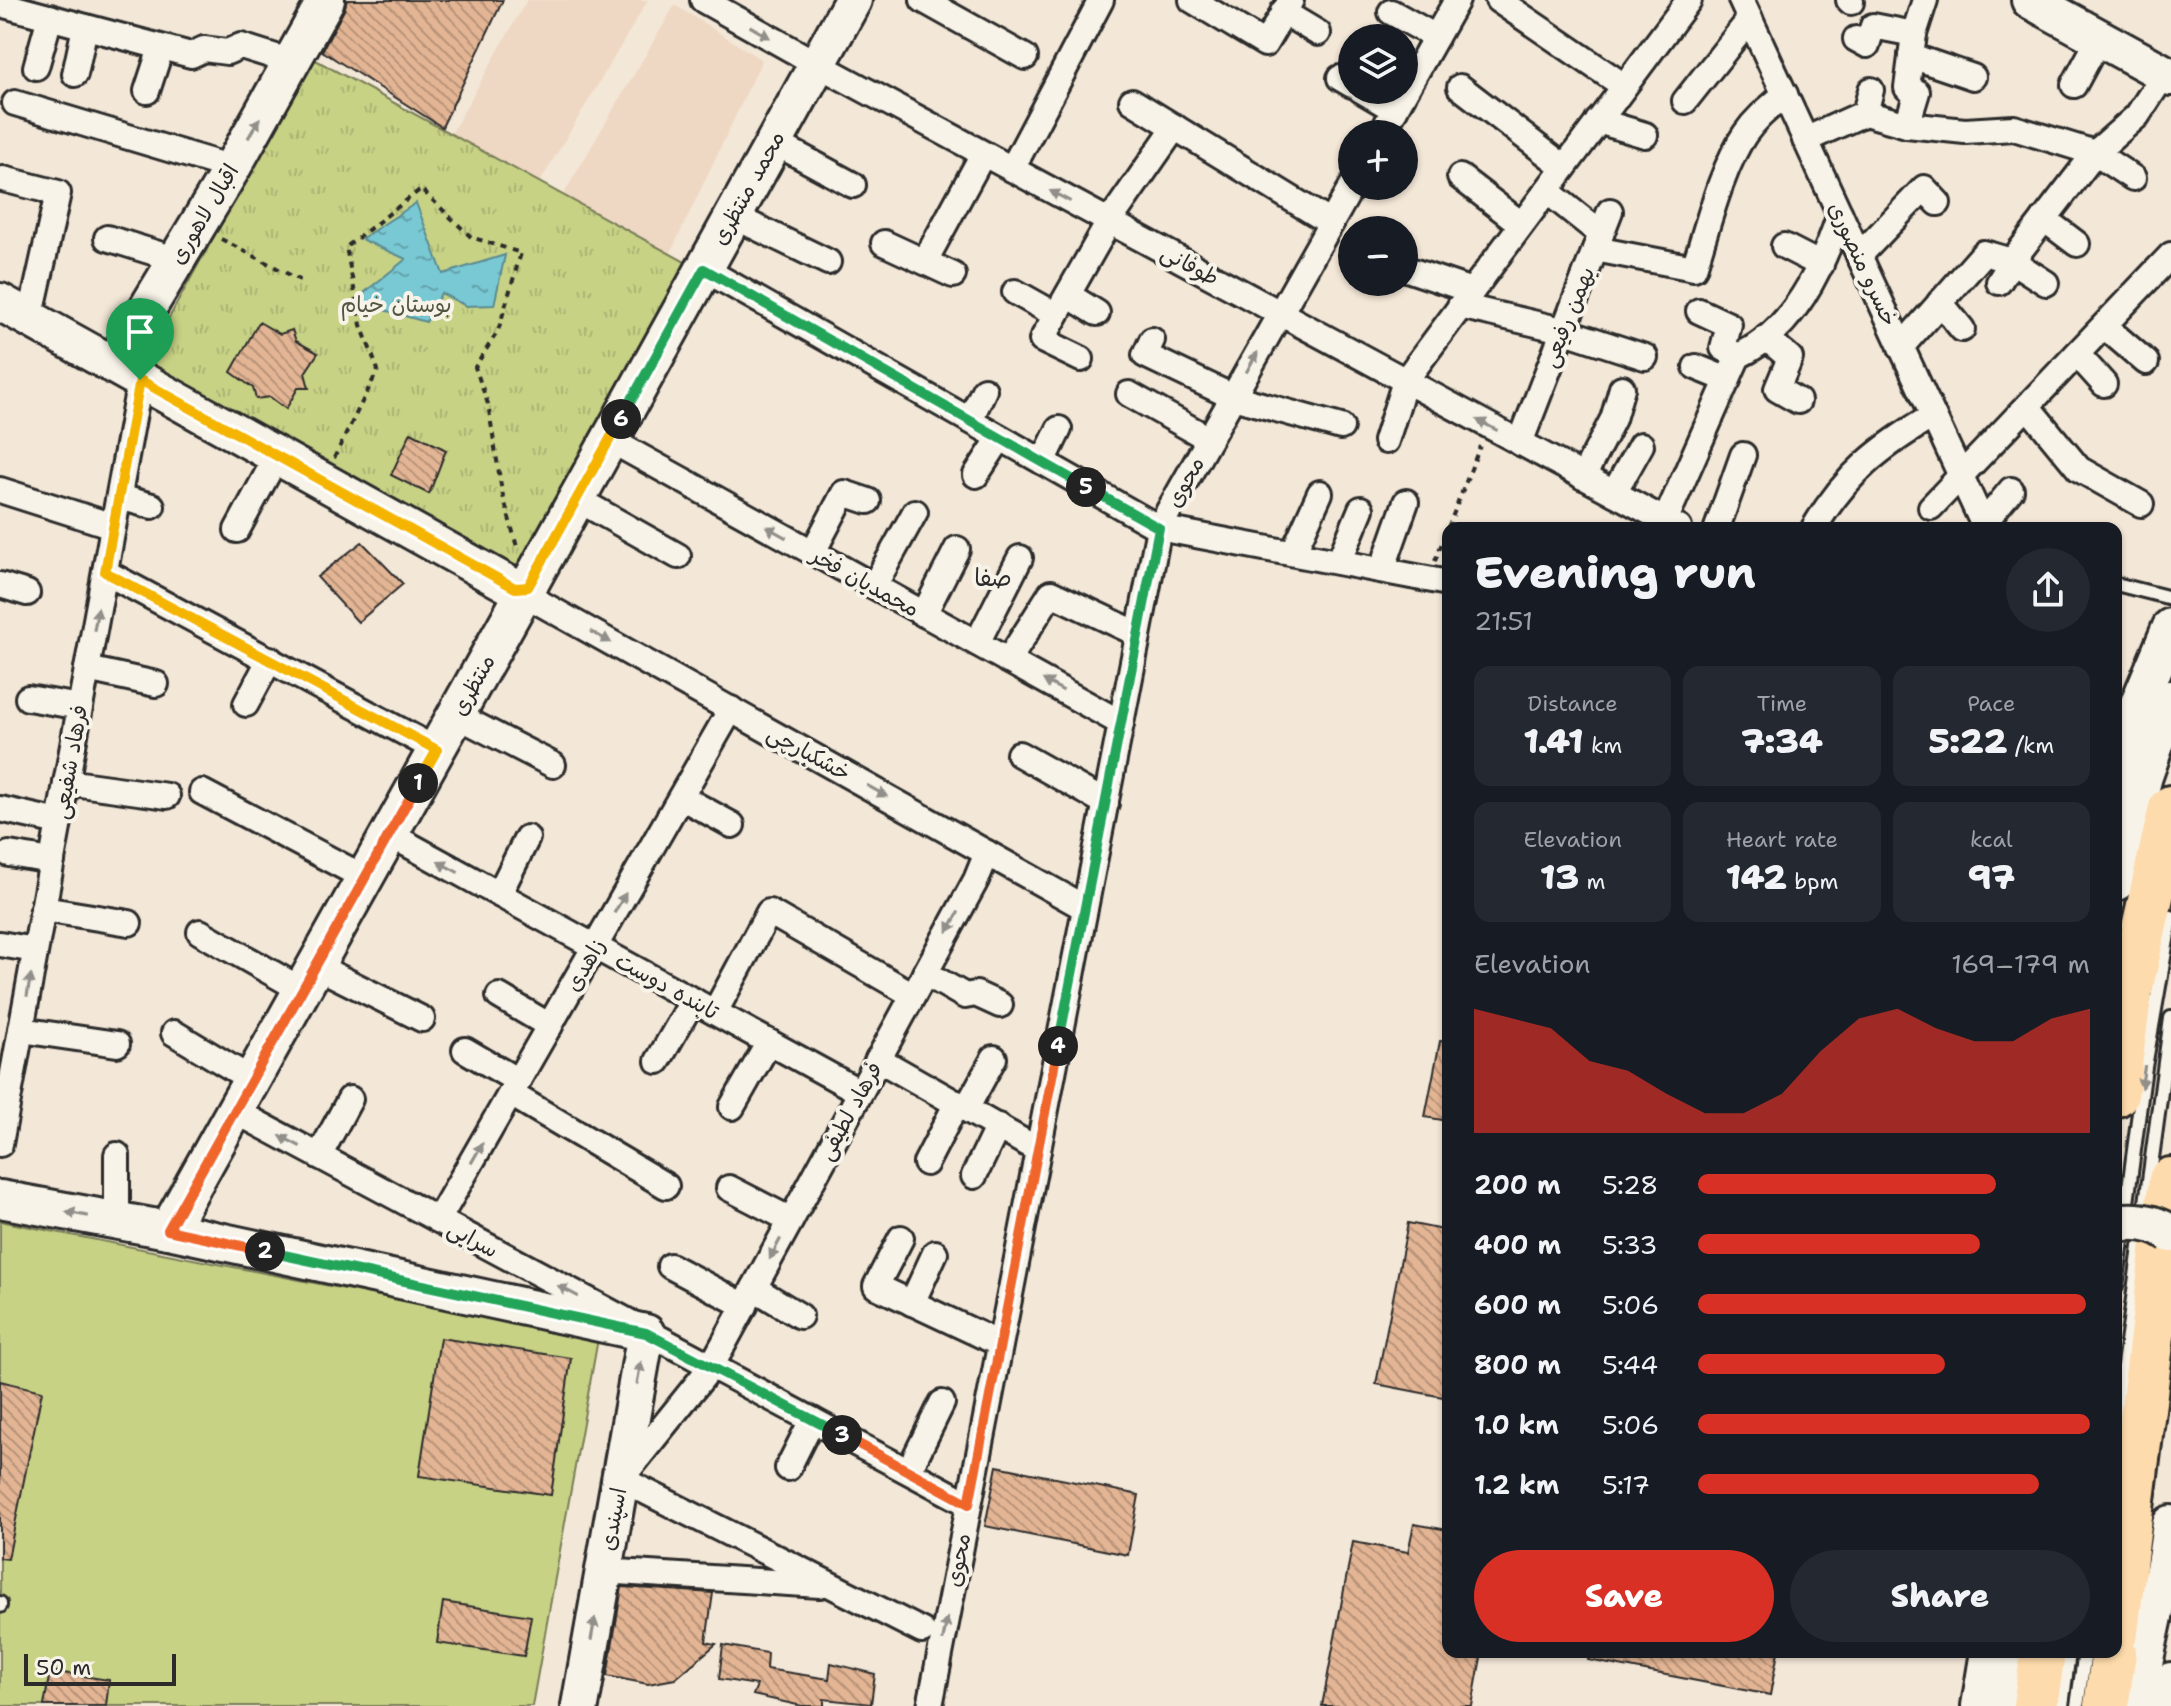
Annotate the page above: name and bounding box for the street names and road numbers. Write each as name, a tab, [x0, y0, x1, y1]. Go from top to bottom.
street label: محمد منتظری	[705, 126, 791, 250]
street label: اقبال لاهوری	[163, 158, 245, 270]
street label: خسرو منصوری	[1822, 197, 1904, 331]
street label: طوفانی	[1156, 238, 1224, 292]
street label: بهمن رفیعی	[1535, 262, 1601, 372]
street label: محوی	[1159, 451, 1211, 513]
street label: محمدیان فخر	[804, 539, 924, 624]
street label: منتظری	[444, 649, 502, 721]
street label: فرهاد شفیعی	[46, 703, 94, 821]
street label: خشکبارچی	[762, 718, 856, 788]
street label: زاهدی	[558, 933, 612, 997]
street label: تابنده دوست	[610, 946, 724, 1027]
street label: فرهاد لطیفی	[811, 1057, 889, 1165]
street label: سرابی	[443, 1214, 503, 1264]
street label: اسپندی	[593, 1485, 633, 1553]
street label: محوی	[939, 1531, 977, 1589]

